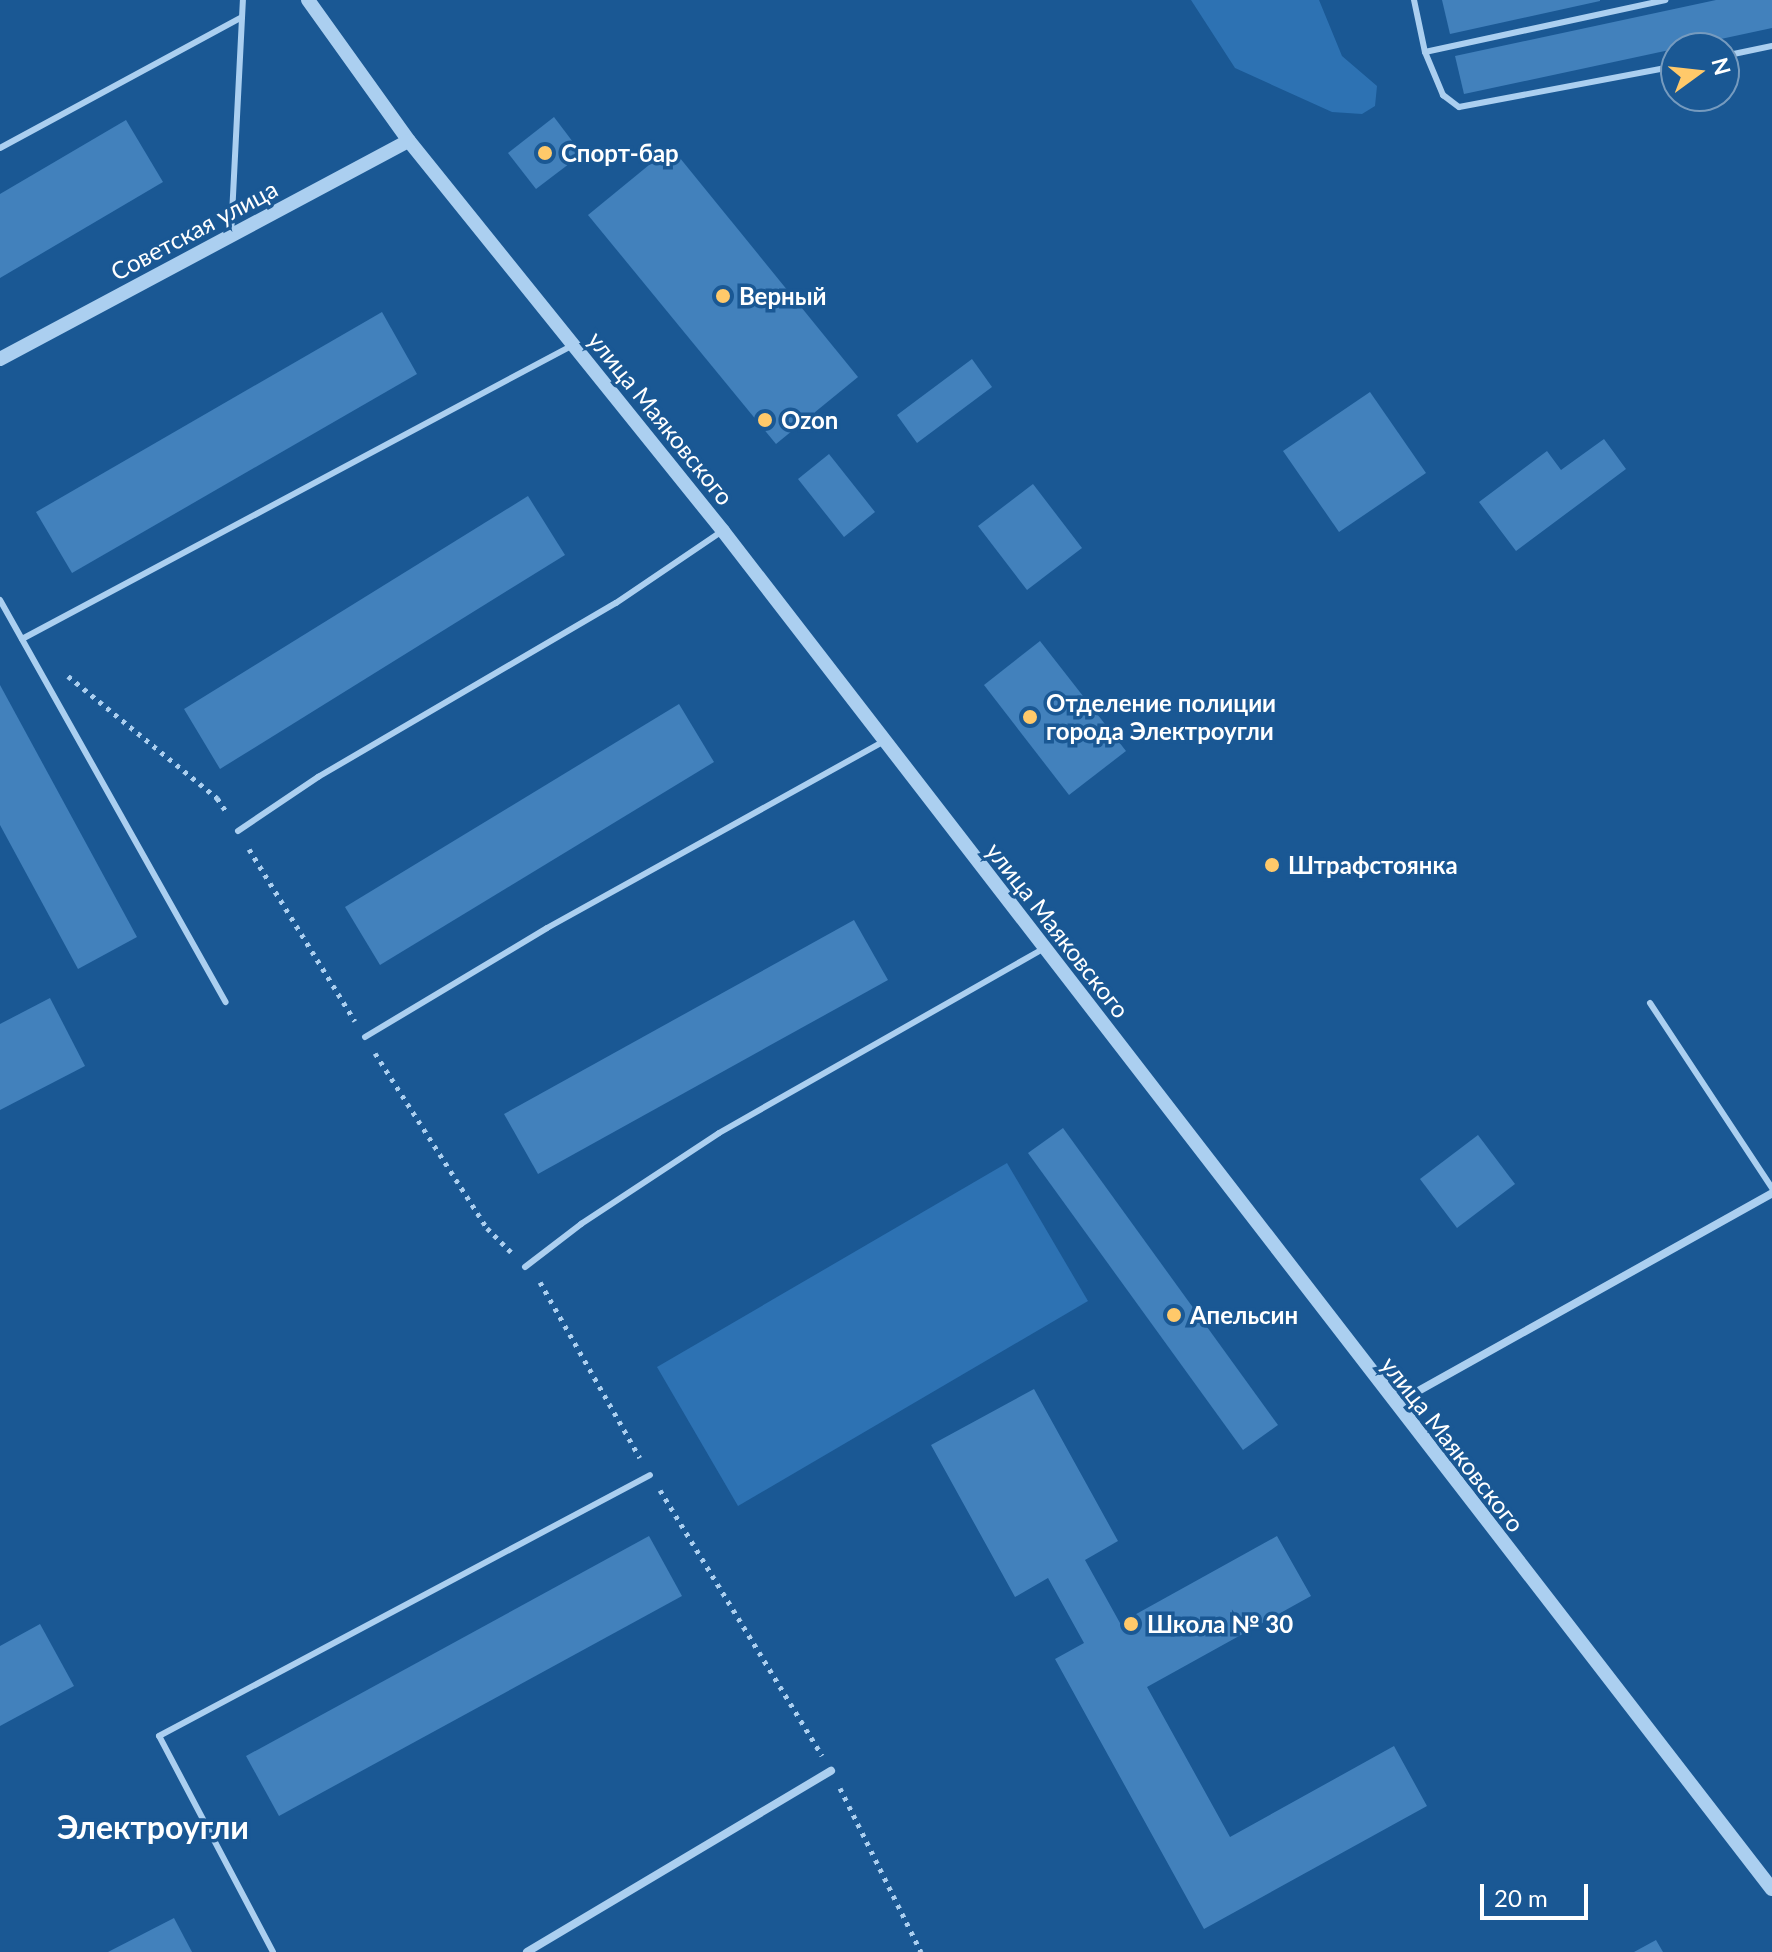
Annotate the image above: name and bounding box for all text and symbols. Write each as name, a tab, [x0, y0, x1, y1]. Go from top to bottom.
north arrow	[1660, 32, 1740, 112]
text: N	[1706, 54, 1737, 78]
place label: Спорт-бар	[561, 139, 679, 167]
marker: Спорт-бар	[536, 144, 554, 162]
street label: Советская улица	[106, 174, 282, 286]
place label: Верный	[739, 282, 827, 310]
marker: Верный	[714, 287, 732, 305]
street label: улица Маяковского	[582, 325, 740, 511]
place label: Ozon	[781, 406, 838, 434]
marker: Ozon	[756, 411, 774, 429]
place label: Отделение полиции города Электроугли	[1046, 689, 1276, 745]
marker: Отделение полиции города Электроугли	[1021, 708, 1039, 726]
street label: улица Маяковского	[981, 836, 1135, 1024]
place label: Штрафстоянка	[1288, 851, 1458, 879]
marker: Штрафстоянка	[1263, 856, 1281, 874]
place label: Апельсин	[1190, 1301, 1298, 1329]
marker: Апельсин	[1165, 1306, 1183, 1324]
street label: улица Маяковского	[1376, 1350, 1530, 1538]
place label: Школа № 30	[1147, 1610, 1293, 1638]
marker: Школа № 30	[1122, 1615, 1140, 1633]
district label: Электроугли	[57, 1808, 249, 1846]
scale bar	[1484, 1868, 1592, 1918]
text: 20 m	[1494, 1883, 1548, 1912]

